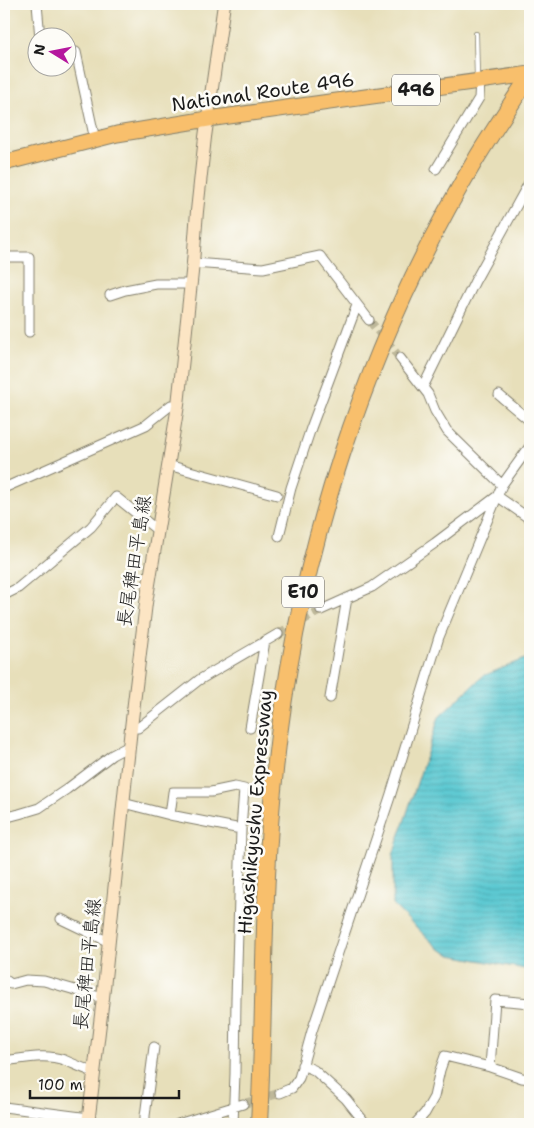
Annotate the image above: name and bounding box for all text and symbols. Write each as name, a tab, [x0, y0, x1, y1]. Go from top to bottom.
north arrow	[28, 28, 78, 78]
text: N	[29, 43, 49, 57]
street label: National Route 496	[170, 67, 356, 117]
road number: 496	[392, 74, 440, 106]
street label: 長尾稗田平島線	[111, 493, 157, 629]
road number: E10	[282, 576, 324, 608]
street label: Higashikyushu Expressway	[232, 689, 278, 935]
street label: 長尾稗田平島線	[68, 897, 106, 1031]
scale bar	[30, 1068, 179, 1100]
text: 100 m	[38, 1075, 83, 1095]

